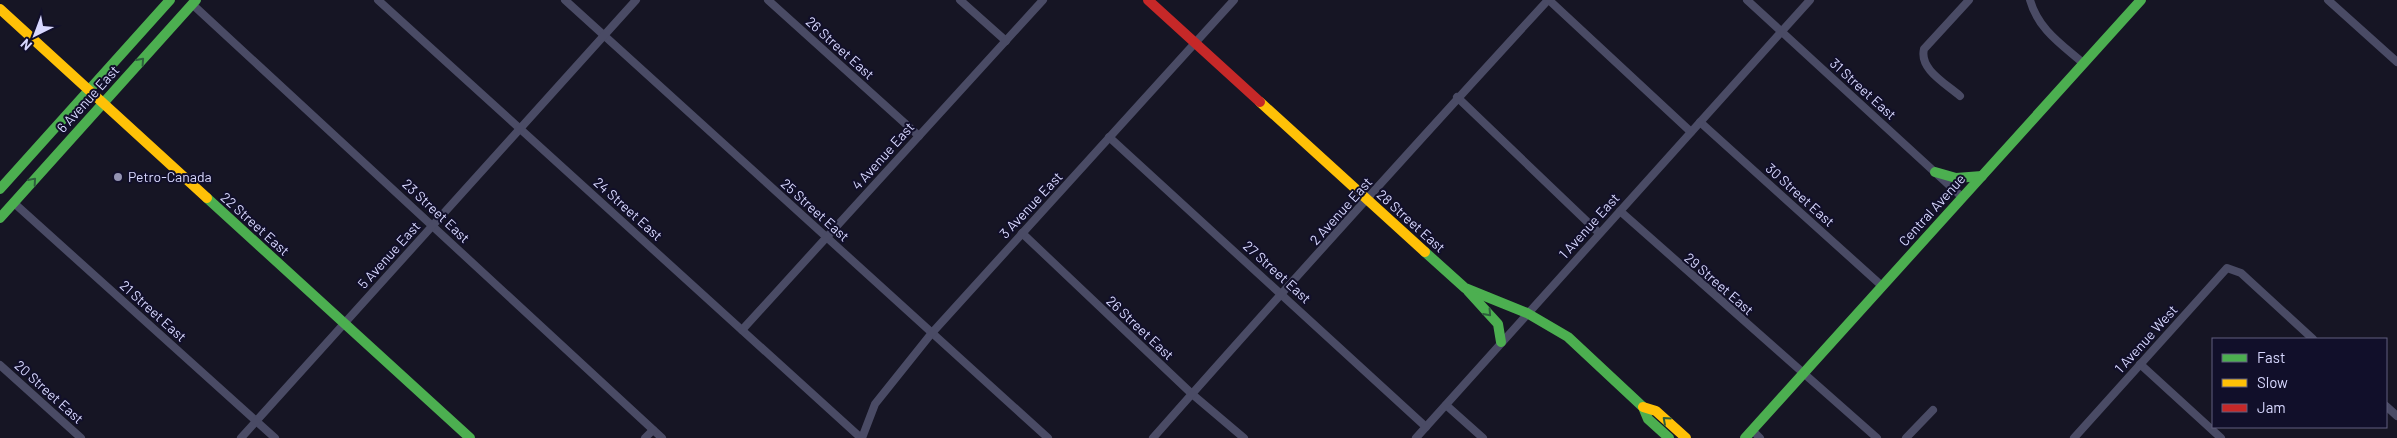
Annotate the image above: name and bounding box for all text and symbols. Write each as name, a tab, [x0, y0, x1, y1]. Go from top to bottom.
north arrow	[10, 10, 60, 60]
street label: 26 Street East	[803, 13, 878, 83]
text: N	[17, 36, 35, 54]
street label: 31 Street East	[1827, 54, 1900, 123]
one-way arrow	[135, 57, 144, 66]
street label: 6 Avenue East	[53, 61, 122, 136]
street label: 4 Avenue East	[848, 118, 917, 193]
street label: 30 Street East	[1763, 159, 1838, 230]
place label: Petro-Canada	[128, 168, 212, 185]
street label: 3 Avenue East	[996, 168, 1066, 241]
street label: Central Avenue	[1895, 170, 1969, 249]
marker: Petro-Canada	[112, 171, 124, 183]
street label: 24 Street East	[591, 173, 666, 244]
street label: 2 Avenue East	[1306, 173, 1375, 248]
street label: 23 Street East	[399, 175, 474, 246]
street label: 25 Street East	[778, 175, 853, 245]
one-way arrow	[27, 178, 36, 187]
street label: 28 Street East	[1374, 186, 1449, 256]
street label: 22 Street East	[218, 188, 293, 259]
street label: 1 Avenue East	[1555, 189, 1623, 262]
street label: 5 Avenue East	[354, 217, 423, 292]
street label: 27 Street East	[1240, 237, 1315, 307]
street label: 29 Street East	[1681, 249, 1757, 318]
street label: 21 Street East	[117, 276, 190, 345]
street label: 26 Street East	[1103, 292, 1178, 363]
street label: 1 Avenue West	[2111, 301, 2181, 376]
one-way arrow	[1482, 307, 1491, 316]
legend	[2212, 338, 2387, 428]
text: Fast	[2257, 348, 2285, 366]
street label: 20 Street East	[11, 356, 87, 427]
text: Slow	[2257, 373, 2288, 391]
text: Jam	[2257, 398, 2286, 416]
one-way arrow	[1663, 416, 1672, 425]

